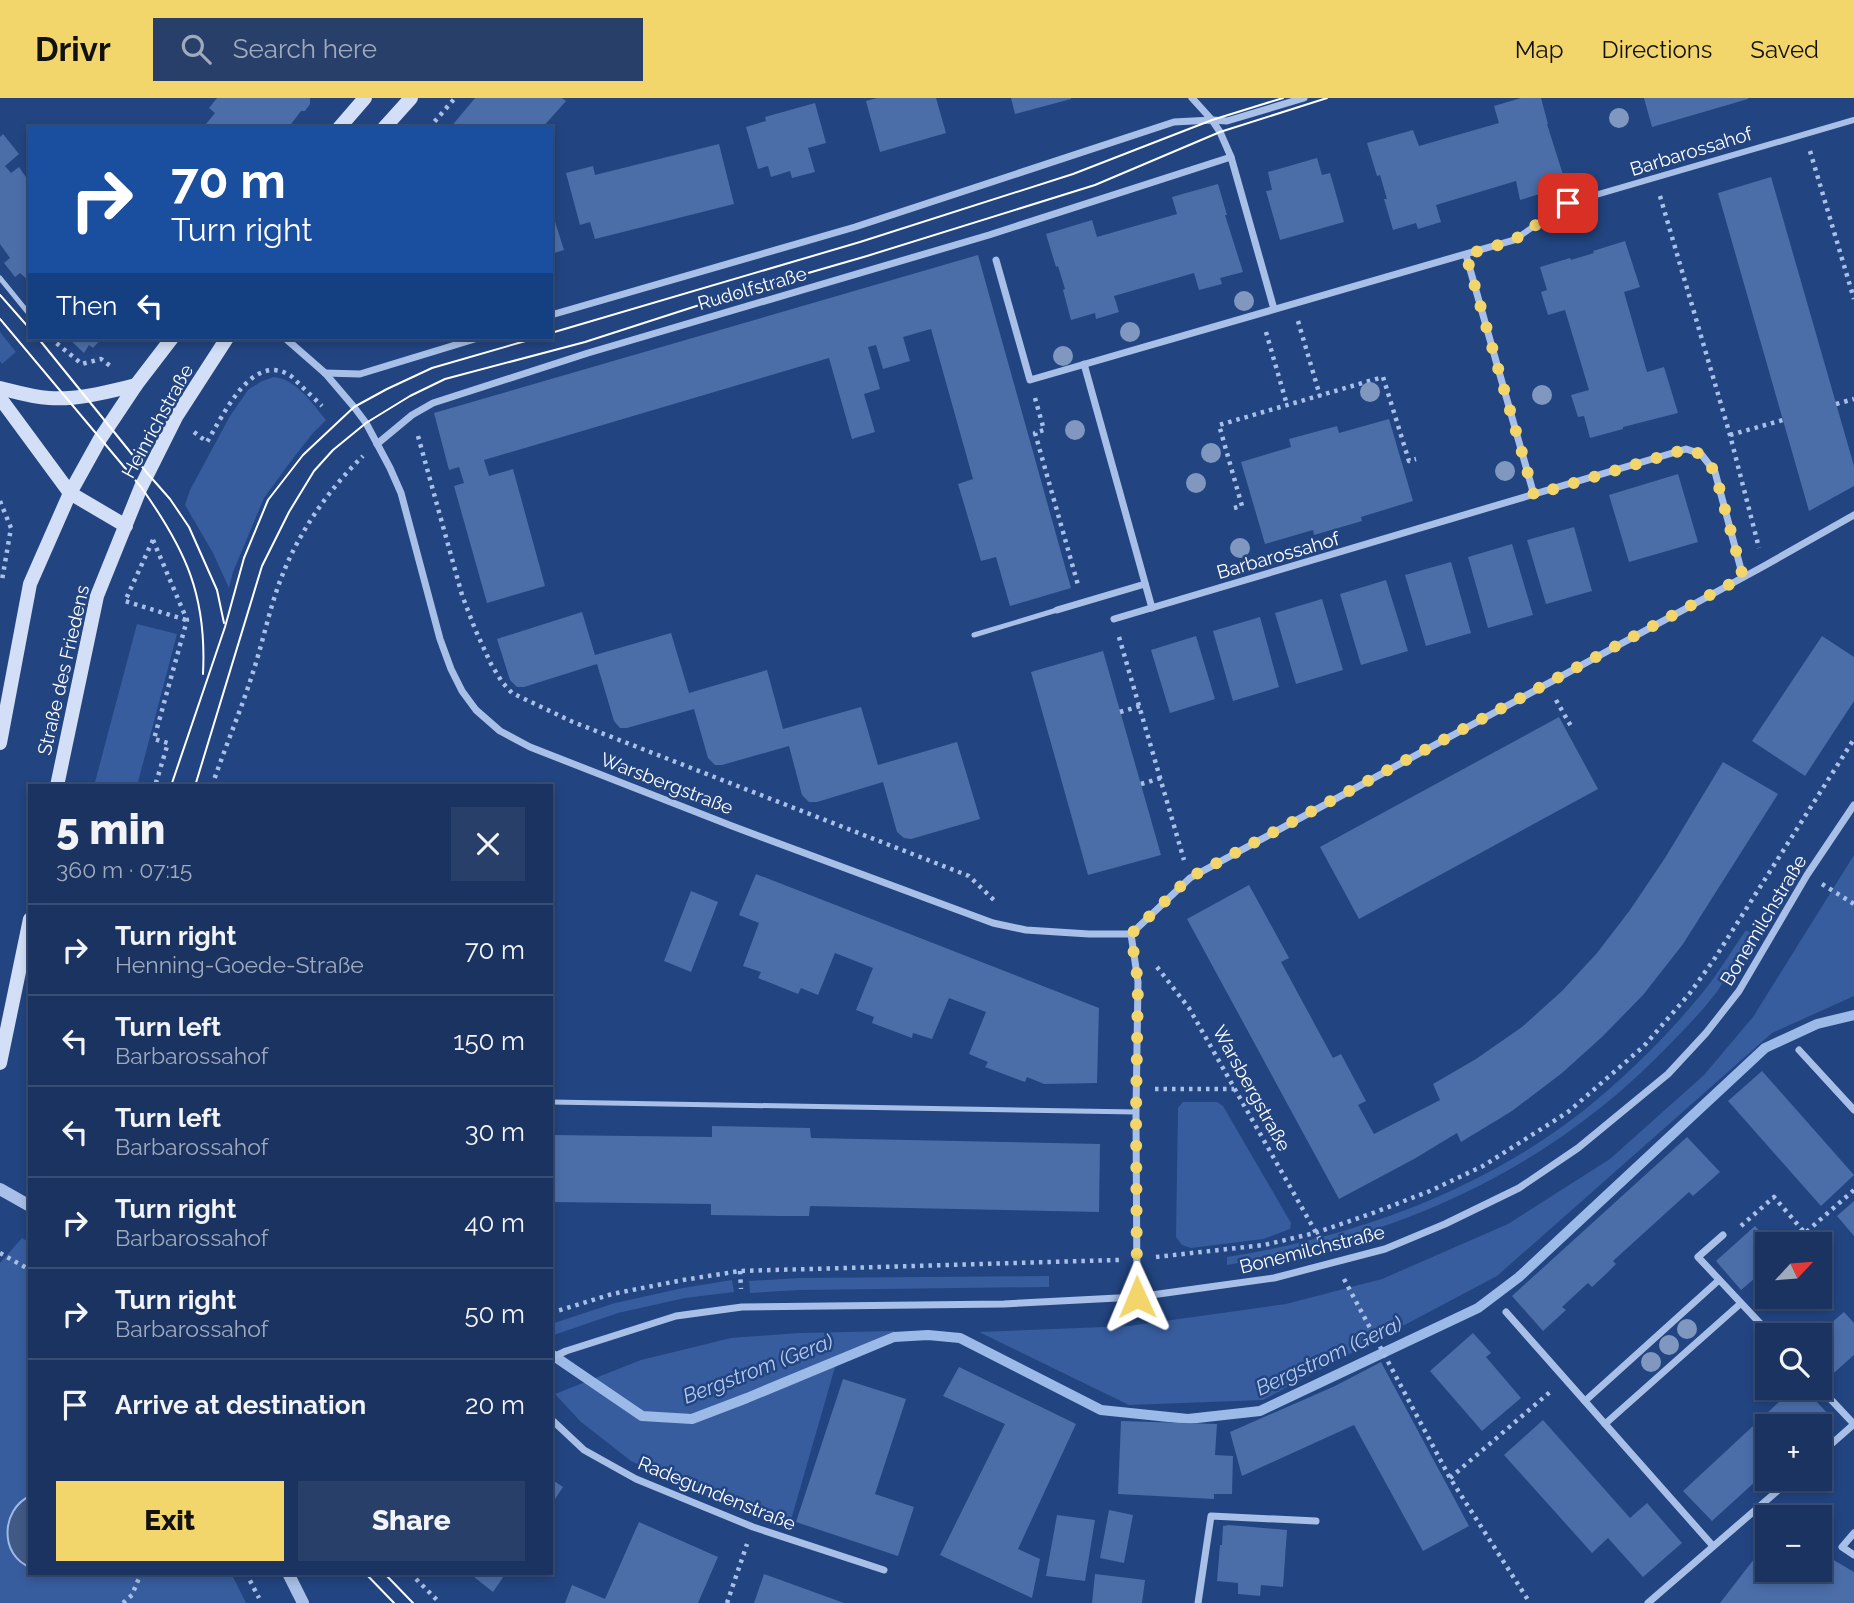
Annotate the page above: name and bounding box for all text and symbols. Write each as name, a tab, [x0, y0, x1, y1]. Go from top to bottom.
search box	[153, 18, 643, 81]
text: Drivr	[35, 30, 111, 69]
icon: search	[177, 30, 215, 68]
text: Search here	[233, 34, 377, 64]
text: Map	[1515, 35, 1564, 64]
text: Directions	[1602, 35, 1712, 64]
text: Saved	[1750, 35, 1819, 64]
street label: Barbarossahof	[1627, 122, 1755, 180]
text: 70 m	[171, 152, 286, 209]
icon: right	[56, 154, 147, 245]
pin	[1538, 173, 1598, 233]
icon: arrive	[1549, 184, 1587, 222]
text: Turn right	[171, 211, 312, 248]
street label: Rudolfstraße	[695, 262, 809, 314]
icon: left	[131, 287, 169, 325]
text: Then	[56, 291, 117, 321]
street label: Heinrichstraße	[117, 360, 197, 482]
street label: Barbarossahof	[1214, 527, 1343, 583]
street label: Straße des Friedens	[33, 583, 93, 757]
street label: Warsbergstraße	[598, 748, 736, 818]
text: 5 min	[56, 805, 166, 854]
button: close	[451, 807, 525, 881]
street label: Bonemilchstraße	[1715, 851, 1811, 989]
text: 360 m · 07:15	[56, 856, 192, 883]
text: Turn right	[115, 921, 236, 951]
icon: right	[56, 931, 94, 969]
text: 70 m	[465, 935, 525, 965]
text: Henning-Goede-Straße	[115, 951, 364, 978]
text: Turn left	[115, 1012, 221, 1042]
street label: Warsbergstraße	[1208, 1021, 1296, 1155]
icon: left	[56, 1022, 94, 1060]
text: 150 m	[453, 1026, 525, 1056]
text: Barbarossahof	[115, 1042, 268, 1069]
text: Turn left	[115, 1103, 221, 1133]
icon: left	[56, 1113, 94, 1151]
text: 30 m	[465, 1117, 525, 1147]
text: Barbarossahof	[115, 1133, 268, 1160]
text: Turn right	[115, 1194, 236, 1224]
icon: right	[56, 1204, 94, 1242]
text: 40 m	[464, 1208, 525, 1238]
street label: Bonemilchstraße	[1237, 1220, 1387, 1278]
text: Barbarossahof	[115, 1224, 268, 1251]
north arrow	[1755, 1232, 1832, 1309]
map controls	[1755, 1232, 1832, 1582]
position arrow	[1100, 1260, 1174, 1334]
text: Turn right	[115, 1285, 236, 1315]
icon: right	[56, 1295, 94, 1333]
text: 50 m	[464, 1299, 525, 1329]
water label: Bergstrom (Gera)	[1251, 1310, 1407, 1400]
text: Barbarossahof	[115, 1315, 268, 1342]
button: search	[1755, 1323, 1832, 1400]
water label: Bergstrom (Gera)	[679, 1328, 837, 1409]
icon: arrive	[56, 1386, 94, 1424]
text: Arrive at destination	[115, 1390, 366, 1420]
text: 20 m	[465, 1390, 525, 1420]
button: +	[1755, 1414, 1832, 1491]
street label: Radegundenstraße	[635, 1451, 799, 1535]
button: Exit	[56, 1481, 284, 1561]
button: Share	[298, 1481, 525, 1561]
button: −	[1755, 1505, 1832, 1582]

